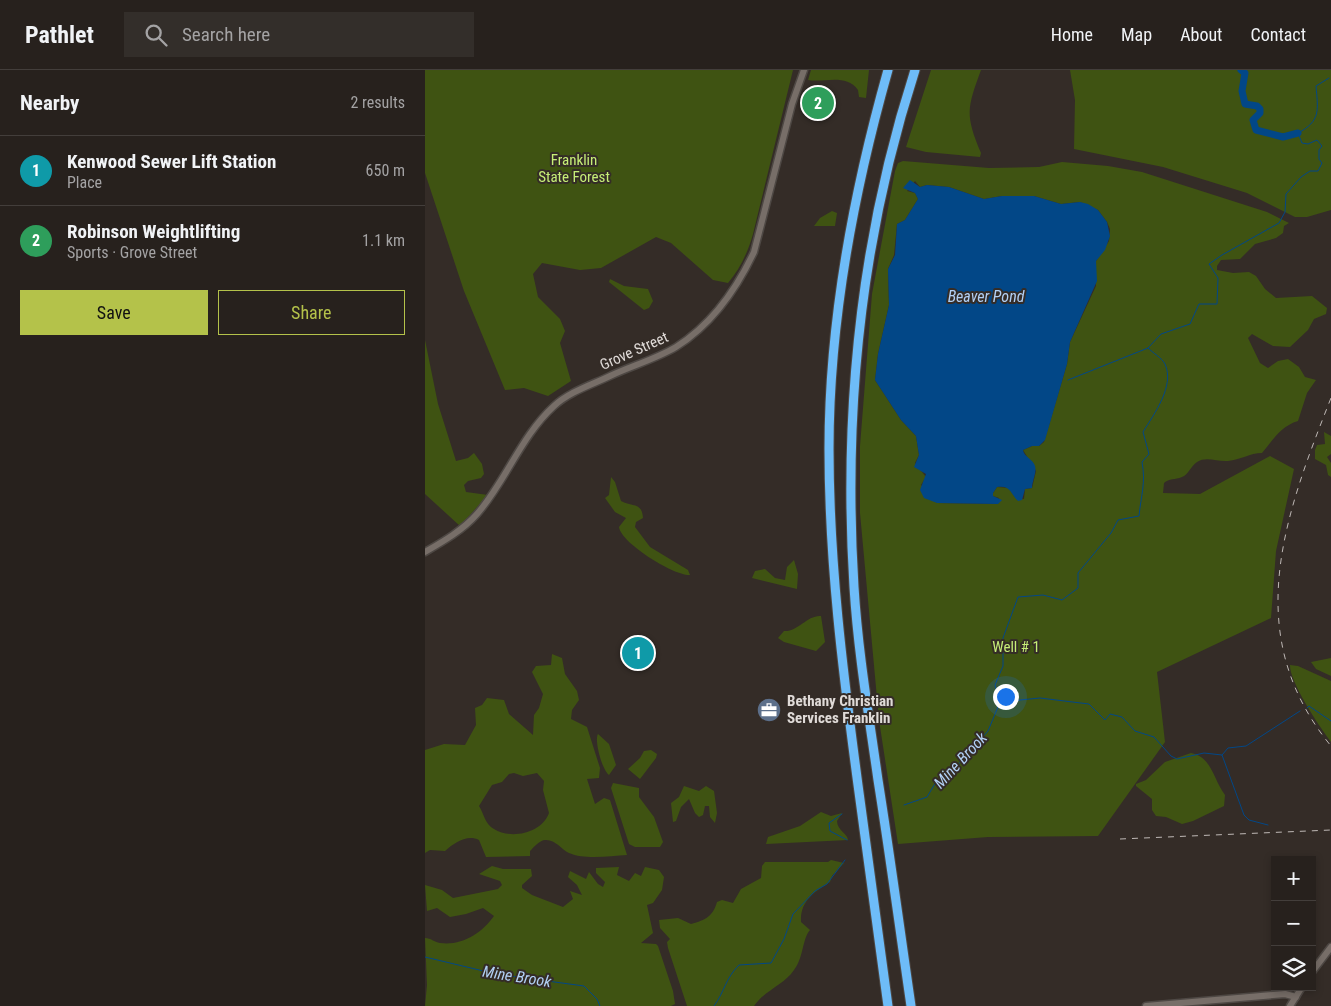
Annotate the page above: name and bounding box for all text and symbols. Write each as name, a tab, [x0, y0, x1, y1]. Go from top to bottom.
search box	[124, 12, 474, 57]
text: Pathlet	[25, 21, 94, 49]
icon: search	[142, 21, 170, 49]
text: Search here	[182, 23, 270, 46]
text: Home	[1051, 24, 1093, 45]
text: Map	[1121, 24, 1152, 45]
text: About	[1180, 24, 1222, 45]
text: Contact	[1250, 24, 1306, 45]
pin: 2	[802, 84, 834, 122]
text: Nearby	[20, 91, 79, 115]
text: 2 results	[350, 93, 405, 112]
text: Kenwood Sewer Lift Station	[67, 150, 276, 173]
park label: Franklin State Forest	[538, 151, 610, 186]
text: 1	[32, 161, 40, 180]
text: 650 m	[366, 161, 405, 180]
text: Place	[67, 173, 102, 192]
text: Robinson Weightlifting	[67, 220, 240, 243]
text: 2	[32, 231, 40, 250]
text: 1.1 km	[362, 231, 405, 250]
text: Sports · Grove Street	[67, 243, 197, 262]
water label: Beaver Pond	[948, 287, 1025, 306]
button: Save	[20, 290, 208, 335]
button: Share	[218, 290, 405, 335]
street label: Grove Street	[597, 328, 671, 374]
pin: 1	[622, 634, 654, 672]
park label: Well # 1	[992, 638, 1040, 656]
your location	[993, 684, 1019, 710]
place label: Bethany Christian Services Franklin	[787, 692, 893, 727]
office icon: Bethany Christian Services Franklin	[756, 697, 782, 723]
water label: Mine Brook	[930, 728, 992, 792]
map controls	[1271, 856, 1316, 991]
button: +	[1271, 856, 1316, 901]
button: −	[1271, 901, 1316, 946]
button: layers	[1271, 946, 1316, 991]
water label: Mine Brook	[481, 962, 554, 991]

